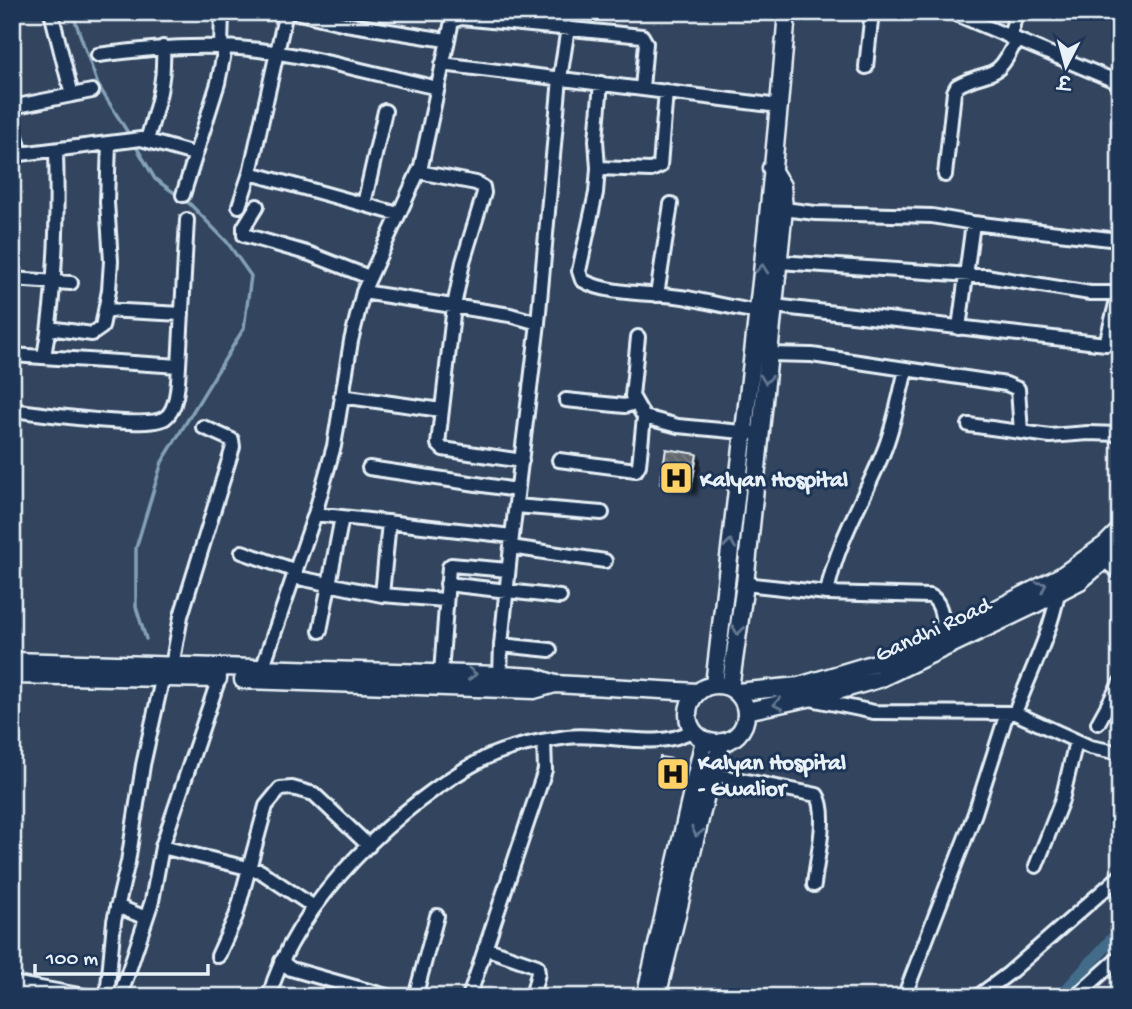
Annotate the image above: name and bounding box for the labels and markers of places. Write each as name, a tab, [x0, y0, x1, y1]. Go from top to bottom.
hospital icon: Kalyan Hospital	[657, 459, 695, 497]
place label: Kalyan Hospital	[699, 468, 848, 495]
place label: Kalyan Hospital - Gwalior	[697, 751, 846, 804]
hospital icon: Kalyan Hospital - Gwalior	[654, 755, 692, 793]

